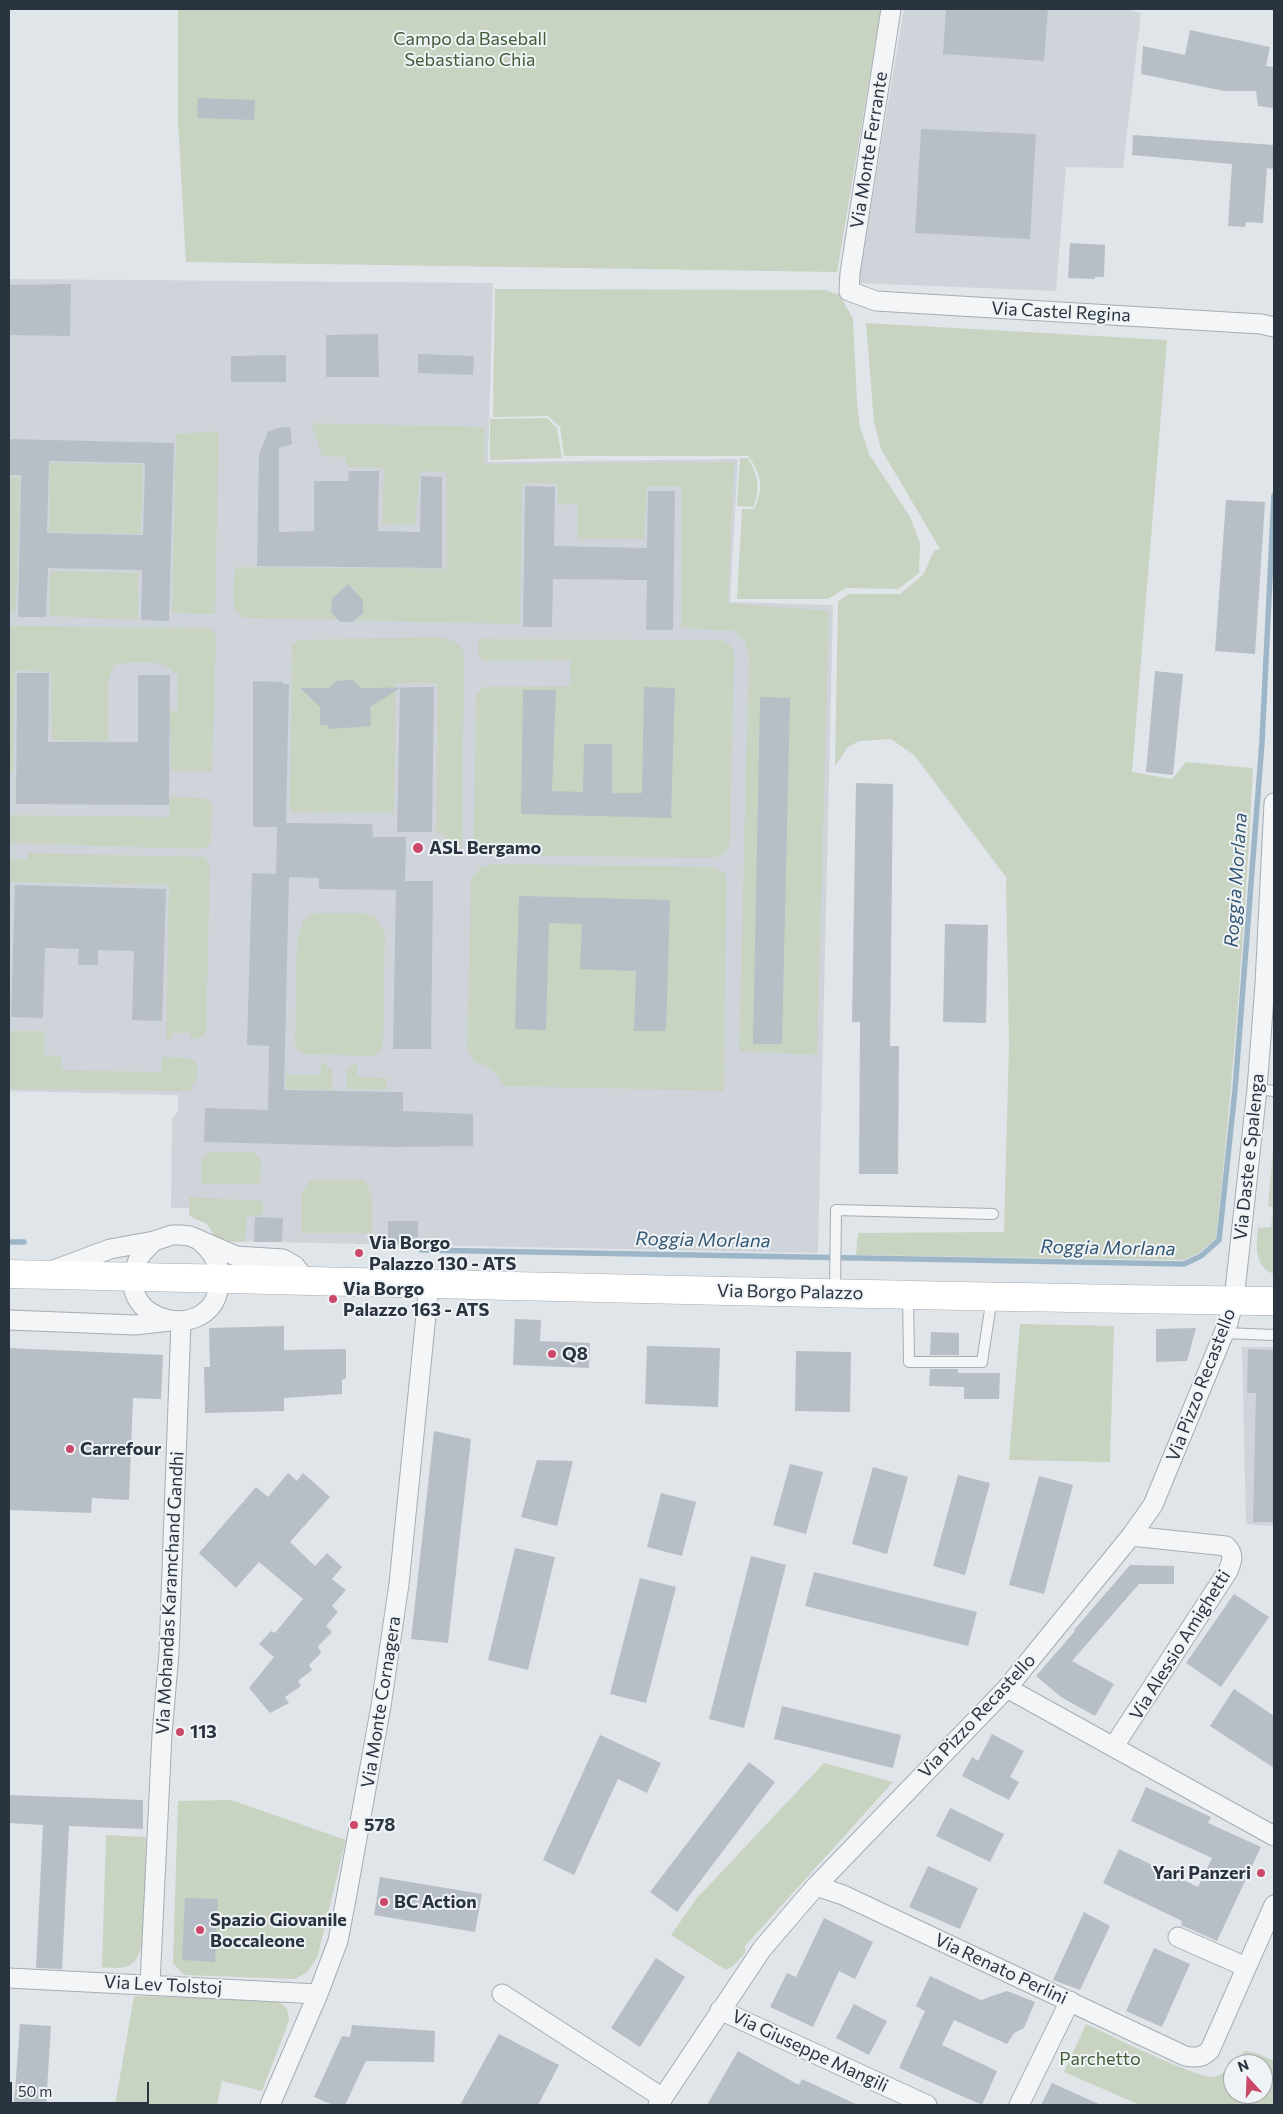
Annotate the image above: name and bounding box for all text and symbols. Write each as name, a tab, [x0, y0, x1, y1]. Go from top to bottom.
park label: Campo da Baseball Sebastiano Chia	[393, 28, 547, 70]
street label: Via Monte Ferrante	[846, 70, 892, 230]
street label: Via Castel Regina	[991, 298, 1131, 326]
water label: Roggia Morlana	[1220, 812, 1252, 948]
place label: ASL Bergamo	[429, 837, 541, 859]
marker: ASL Bergamo	[411, 841, 425, 855]
street label: Via Daste e Spalenga	[1229, 1072, 1269, 1242]
water label: Roggia Morlana	[635, 1227, 771, 1253]
place label: Via Borgo Palazzo 130 - ATS	[369, 1232, 516, 1274]
water label: Roggia Morlana	[1040, 1235, 1176, 1261]
marker: Via Borgo Palazzo 130 - ATS	[353, 1247, 365, 1259]
place label: Via Borgo Palazzo 163 - ATS	[343, 1278, 489, 1320]
street label: Via Borgo Palazzo	[717, 1280, 863, 1304]
marker: Via Borgo Palazzo 163 - ATS	[327, 1293, 339, 1305]
street label: Via Pizzo Recastello	[1162, 1306, 1240, 1464]
place label: Q8	[562, 1343, 588, 1365]
marker: Q8	[546, 1348, 558, 1360]
place label: Carrefour	[80, 1438, 161, 1460]
marker: Carrefour	[64, 1443, 76, 1455]
street label: Via Mohandas Karamchand Gandhi	[152, 1451, 188, 1735]
street label: Via Alessio Amighetti	[1125, 1566, 1235, 1724]
street label: Via Monte Cornagera	[357, 1614, 405, 1790]
street label: Via Pizzo Recastello	[914, 1649, 1040, 1783]
place label: 113	[190, 1721, 217, 1743]
marker: 113	[174, 1726, 186, 1738]
place label: 578	[364, 1814, 395, 1836]
marker: 578	[348, 1819, 360, 1831]
place label: Yari Panzeri	[1152, 1862, 1251, 1884]
marker: Yari Panzeri	[1255, 1867, 1267, 1879]
place label: BC Action	[394, 1891, 477, 1913]
marker: BC Action	[378, 1896, 390, 1908]
place label: Spazio Giovanile Boccaleone	[210, 1909, 347, 1952]
marker: Spazio Giovanile Boccaleone	[194, 1924, 206, 1936]
street label: Via Renato Perlini	[931, 1929, 1071, 2009]
street label: Via Lev Tolstoj	[103, 1971, 223, 1999]
street label: Via Giuseppe Mangili	[728, 2005, 892, 2097]
park label: Parchetto	[1059, 2048, 1141, 2070]
north arrow	[1223, 2054, 1273, 2104]
text: N	[1235, 2056, 1251, 2075]
scale bar	[12, 2072, 151, 2104]
text: 50 m	[18, 2082, 52, 2100]

